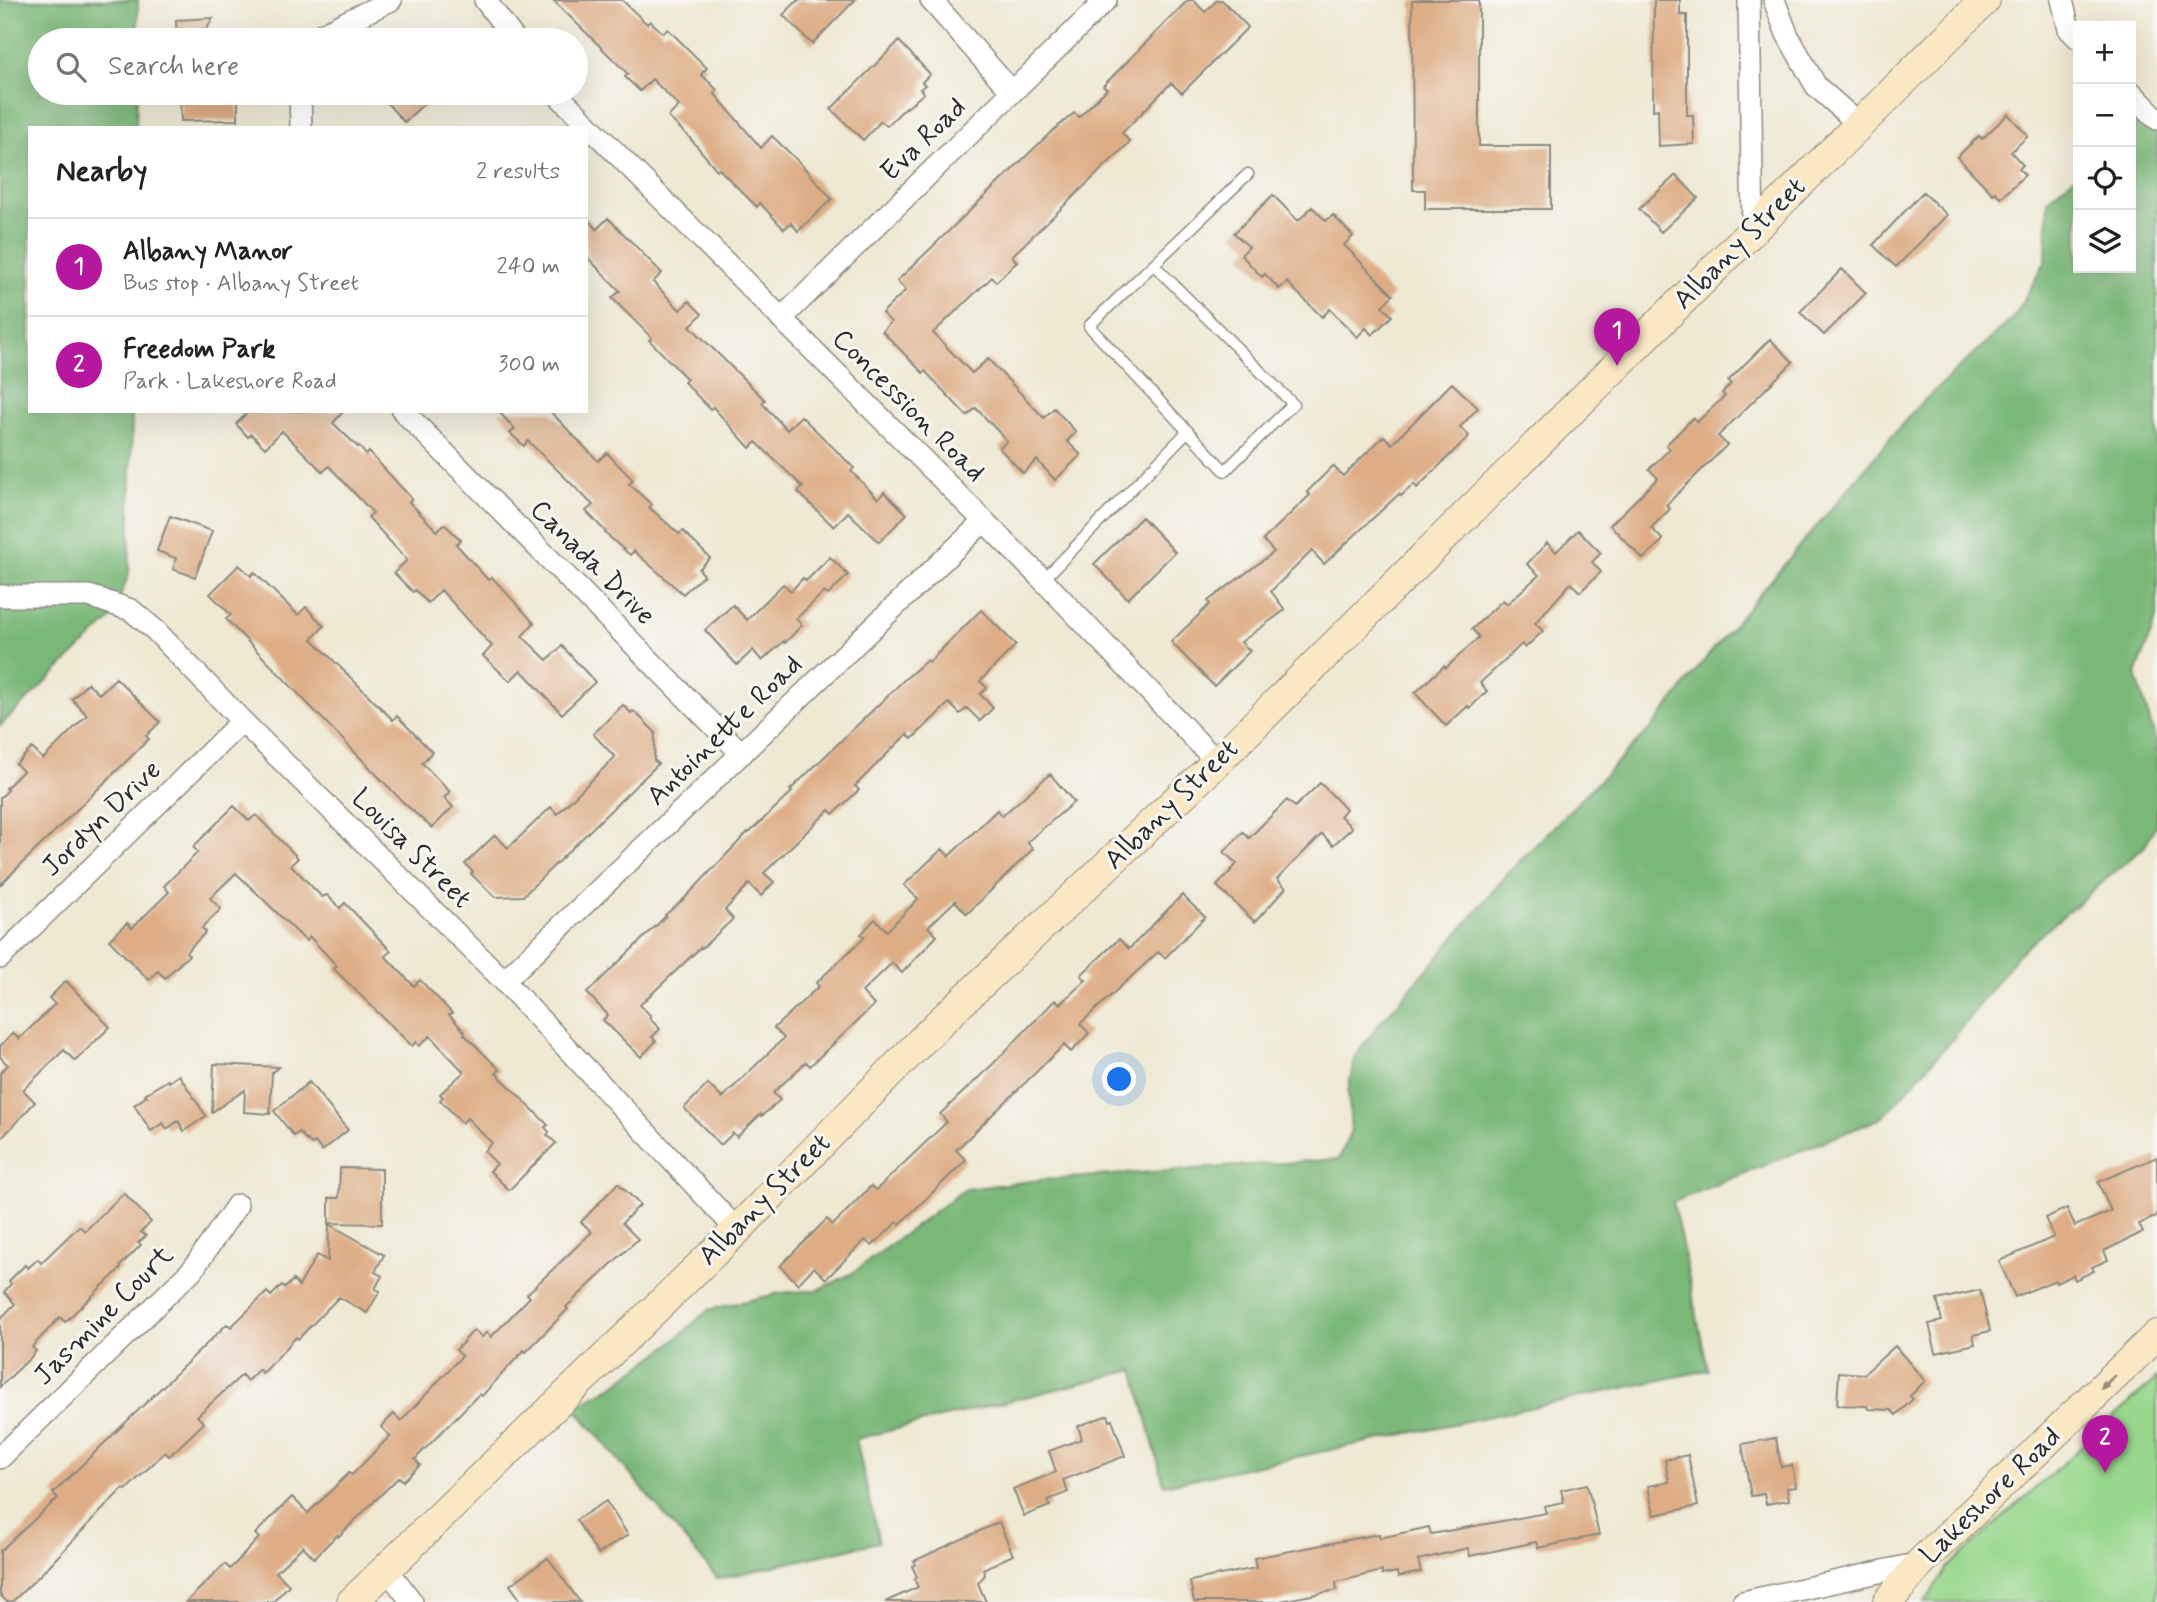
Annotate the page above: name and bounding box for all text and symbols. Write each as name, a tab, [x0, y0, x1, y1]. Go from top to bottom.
map controls	[2073, 21, 2136, 273]
button: +	[2073, 21, 2136, 84]
search box	[28, 28, 588, 105]
icon: search	[52, 48, 90, 86]
text: Search here	[108, 50, 239, 84]
button: −	[2073, 84, 2136, 147]
street label: Eva Road	[873, 90, 975, 190]
button: locate	[2073, 147, 2136, 210]
text: Nearby	[56, 152, 147, 191]
text: 2 results	[476, 157, 560, 187]
street label: Albany Street	[1666, 170, 1814, 318]
button: layers	[2073, 210, 2136, 273]
text: Albany Manor	[123, 235, 293, 269]
text: 1	[74, 252, 84, 282]
text: 240 m	[496, 252, 560, 282]
text: Bus stop · Albany Street	[123, 269, 359, 299]
pin: 1	[1594, 308, 1640, 366]
street label: Concession Road	[823, 321, 993, 491]
text: Freedom Park	[123, 333, 275, 367]
text: 2	[73, 350, 85, 380]
text: 300 m	[498, 350, 560, 380]
text: Park · Lakeshore Road	[123, 367, 337, 397]
street label: Canada Drive	[521, 492, 663, 634]
street label: Antoinette Road	[639, 647, 811, 815]
street label: Albany Street	[1097, 731, 1247, 879]
street label: Jordyn Drive	[34, 753, 170, 885]
street label: Louisa Street	[343, 781, 479, 917]
your location	[1102, 1062, 1136, 1096]
street label: Albany Street	[691, 1126, 839, 1274]
street label: Jasmine Court	[26, 1238, 182, 1394]
one-way arrow	[2100, 1374, 2117, 1390]
pin: 2	[2082, 1415, 2128, 1473]
street label: Lakeshore Road	[1912, 1419, 2070, 1573]

